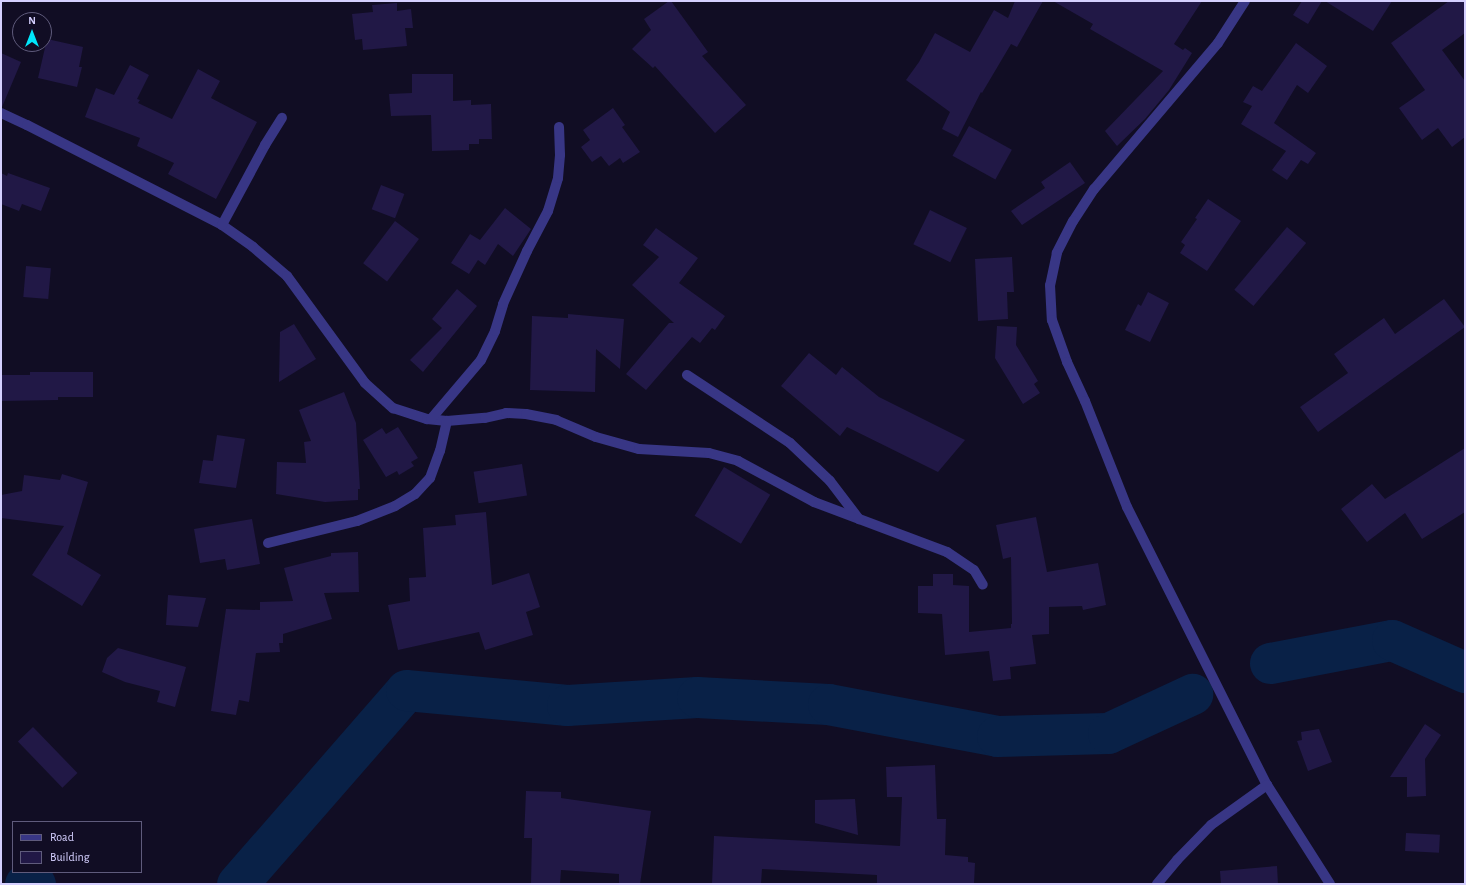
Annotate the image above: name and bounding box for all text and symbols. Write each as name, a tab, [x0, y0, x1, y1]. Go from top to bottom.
north arrow	[12, 12, 52, 52]
text: N	[28, 15, 36, 26]
legend	[12, 821, 142, 873]
text: Road	[50, 831, 74, 843]
text: Building	[50, 851, 90, 863]

